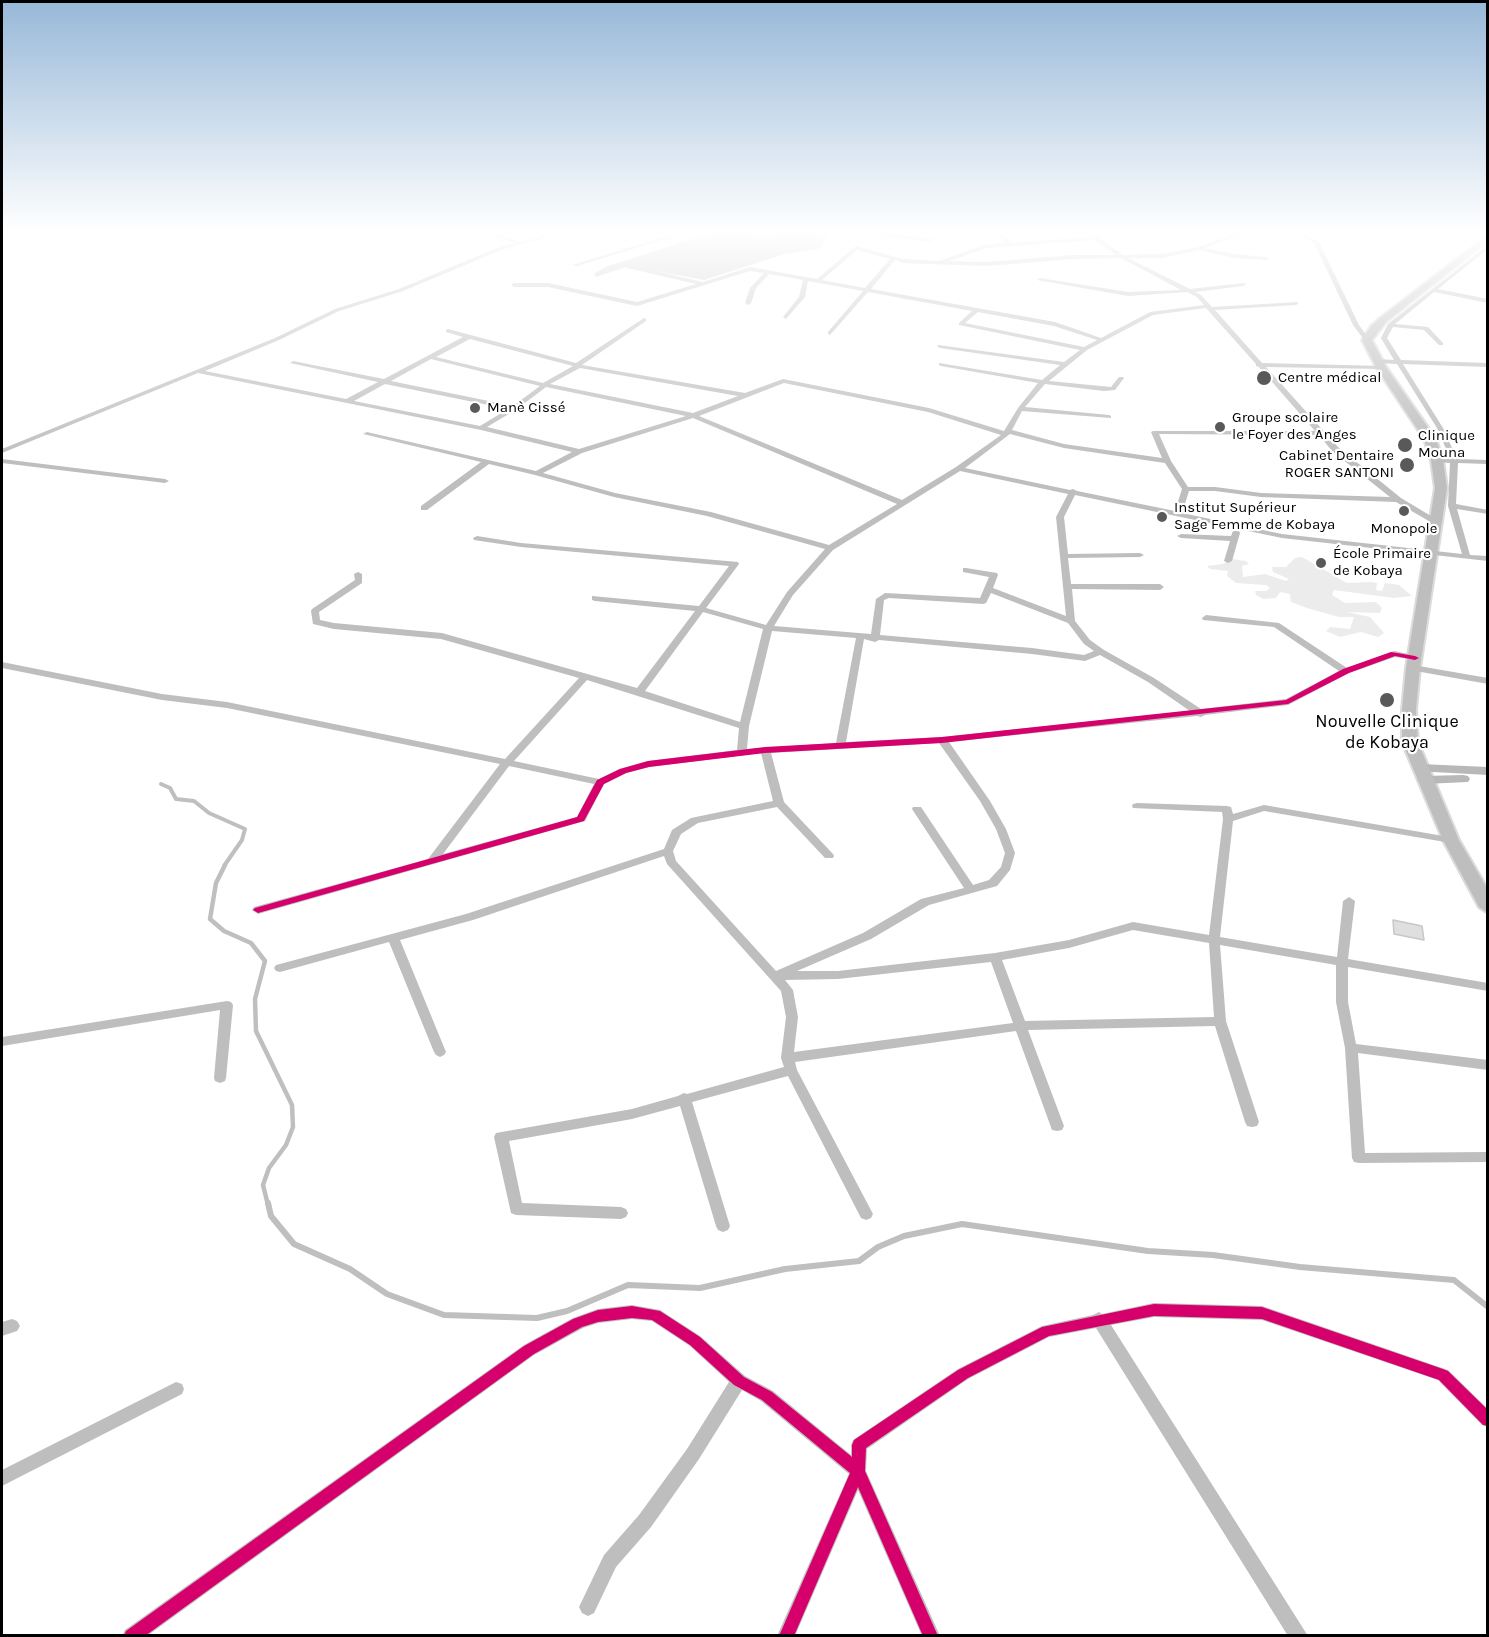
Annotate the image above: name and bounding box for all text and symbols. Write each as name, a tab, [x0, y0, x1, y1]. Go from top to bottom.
marker: Centre médical	[1255, 369, 1273, 387]
place label: Centre médical	[1278, 369, 1382, 387]
place label: Manè Cissé	[487, 399, 565, 417]
marker: Manè Cissé	[468, 401, 482, 415]
place label: Groupe scolaire le Foyer des Anges	[1232, 409, 1357, 444]
marker: Groupe scolaire le Foyer des Anges	[1213, 420, 1227, 434]
place label: Clinique Mouna	[1418, 427, 1475, 462]
marker: Clinique Mouna	[1396, 436, 1414, 454]
place label: Cabinet Dentaire ROGER SANTONI	[1279, 447, 1394, 482]
marker: Cabinet Dentaire ROGER SANTONI	[1398, 456, 1416, 474]
place label: Institut Supérieur Sage Femme de Kobaya	[1174, 499, 1335, 534]
marker: Monopole	[1397, 504, 1411, 518]
marker: Institut Supérieur Sage Femme de Kobaya	[1155, 510, 1169, 524]
place label: Monopole	[1370, 520, 1438, 538]
place label: École Primaire de Kobaya	[1333, 545, 1431, 580]
marker: École Primaire de Kobaya	[1314, 556, 1328, 570]
marker: Nouvelle Clinique de Kobaya	[1378, 691, 1396, 709]
place label: Nouvelle Clinique de Kobaya	[1315, 711, 1459, 754]

